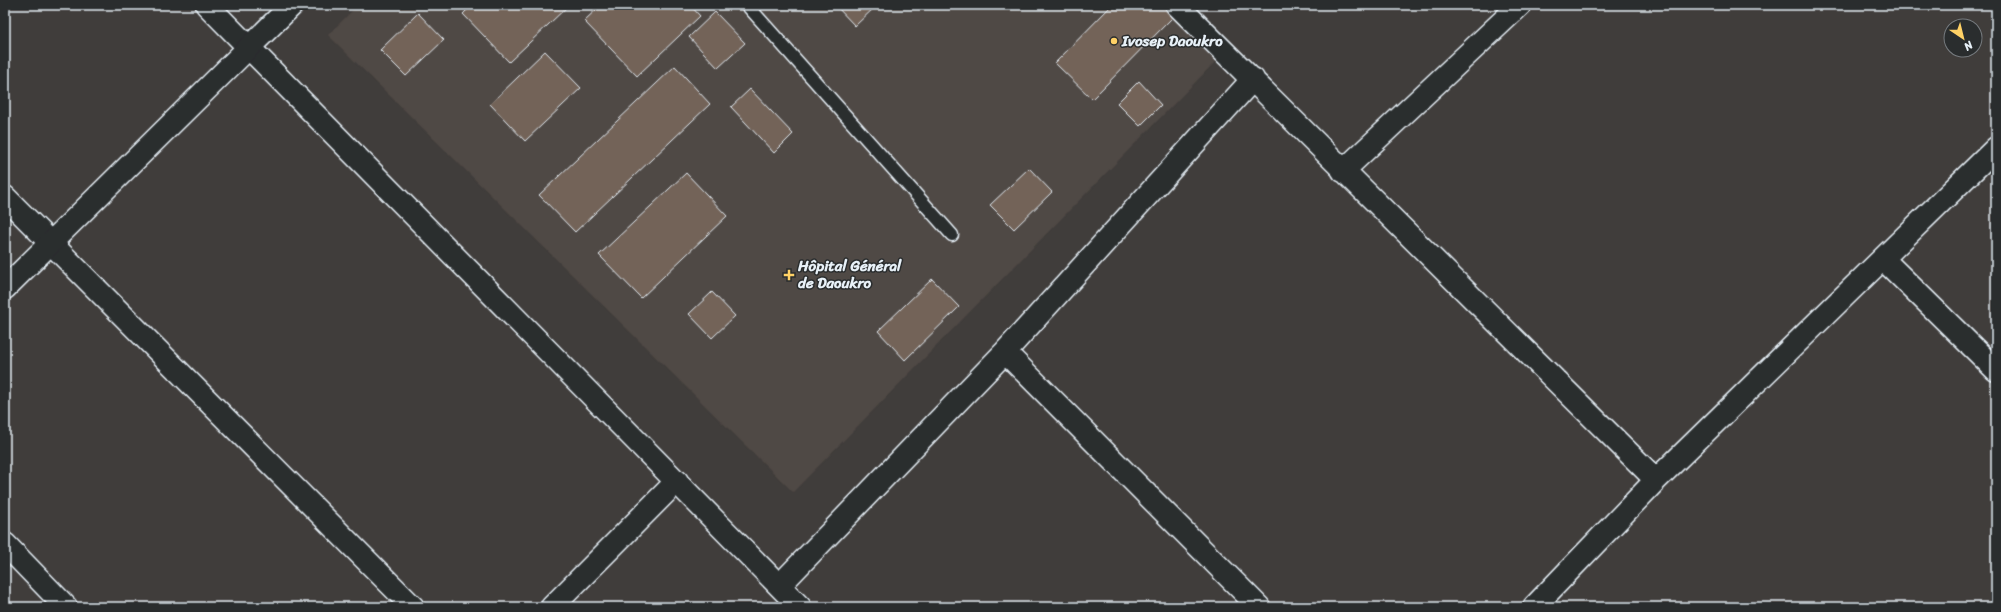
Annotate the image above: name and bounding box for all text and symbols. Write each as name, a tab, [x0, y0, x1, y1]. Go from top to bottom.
north arrow	[1943, 18, 1983, 58]
place label: Ivosep Daoukro	[1121, 28, 1223, 54]
text: N	[1960, 35, 1978, 56]
marker: Ivosep Daoukro	[1109, 36, 1119, 46]
place label: Hôpital Général de Daoukro	[797, 253, 902, 296]
marker: Hôpital Général de Daoukro	[783, 269, 795, 281]

